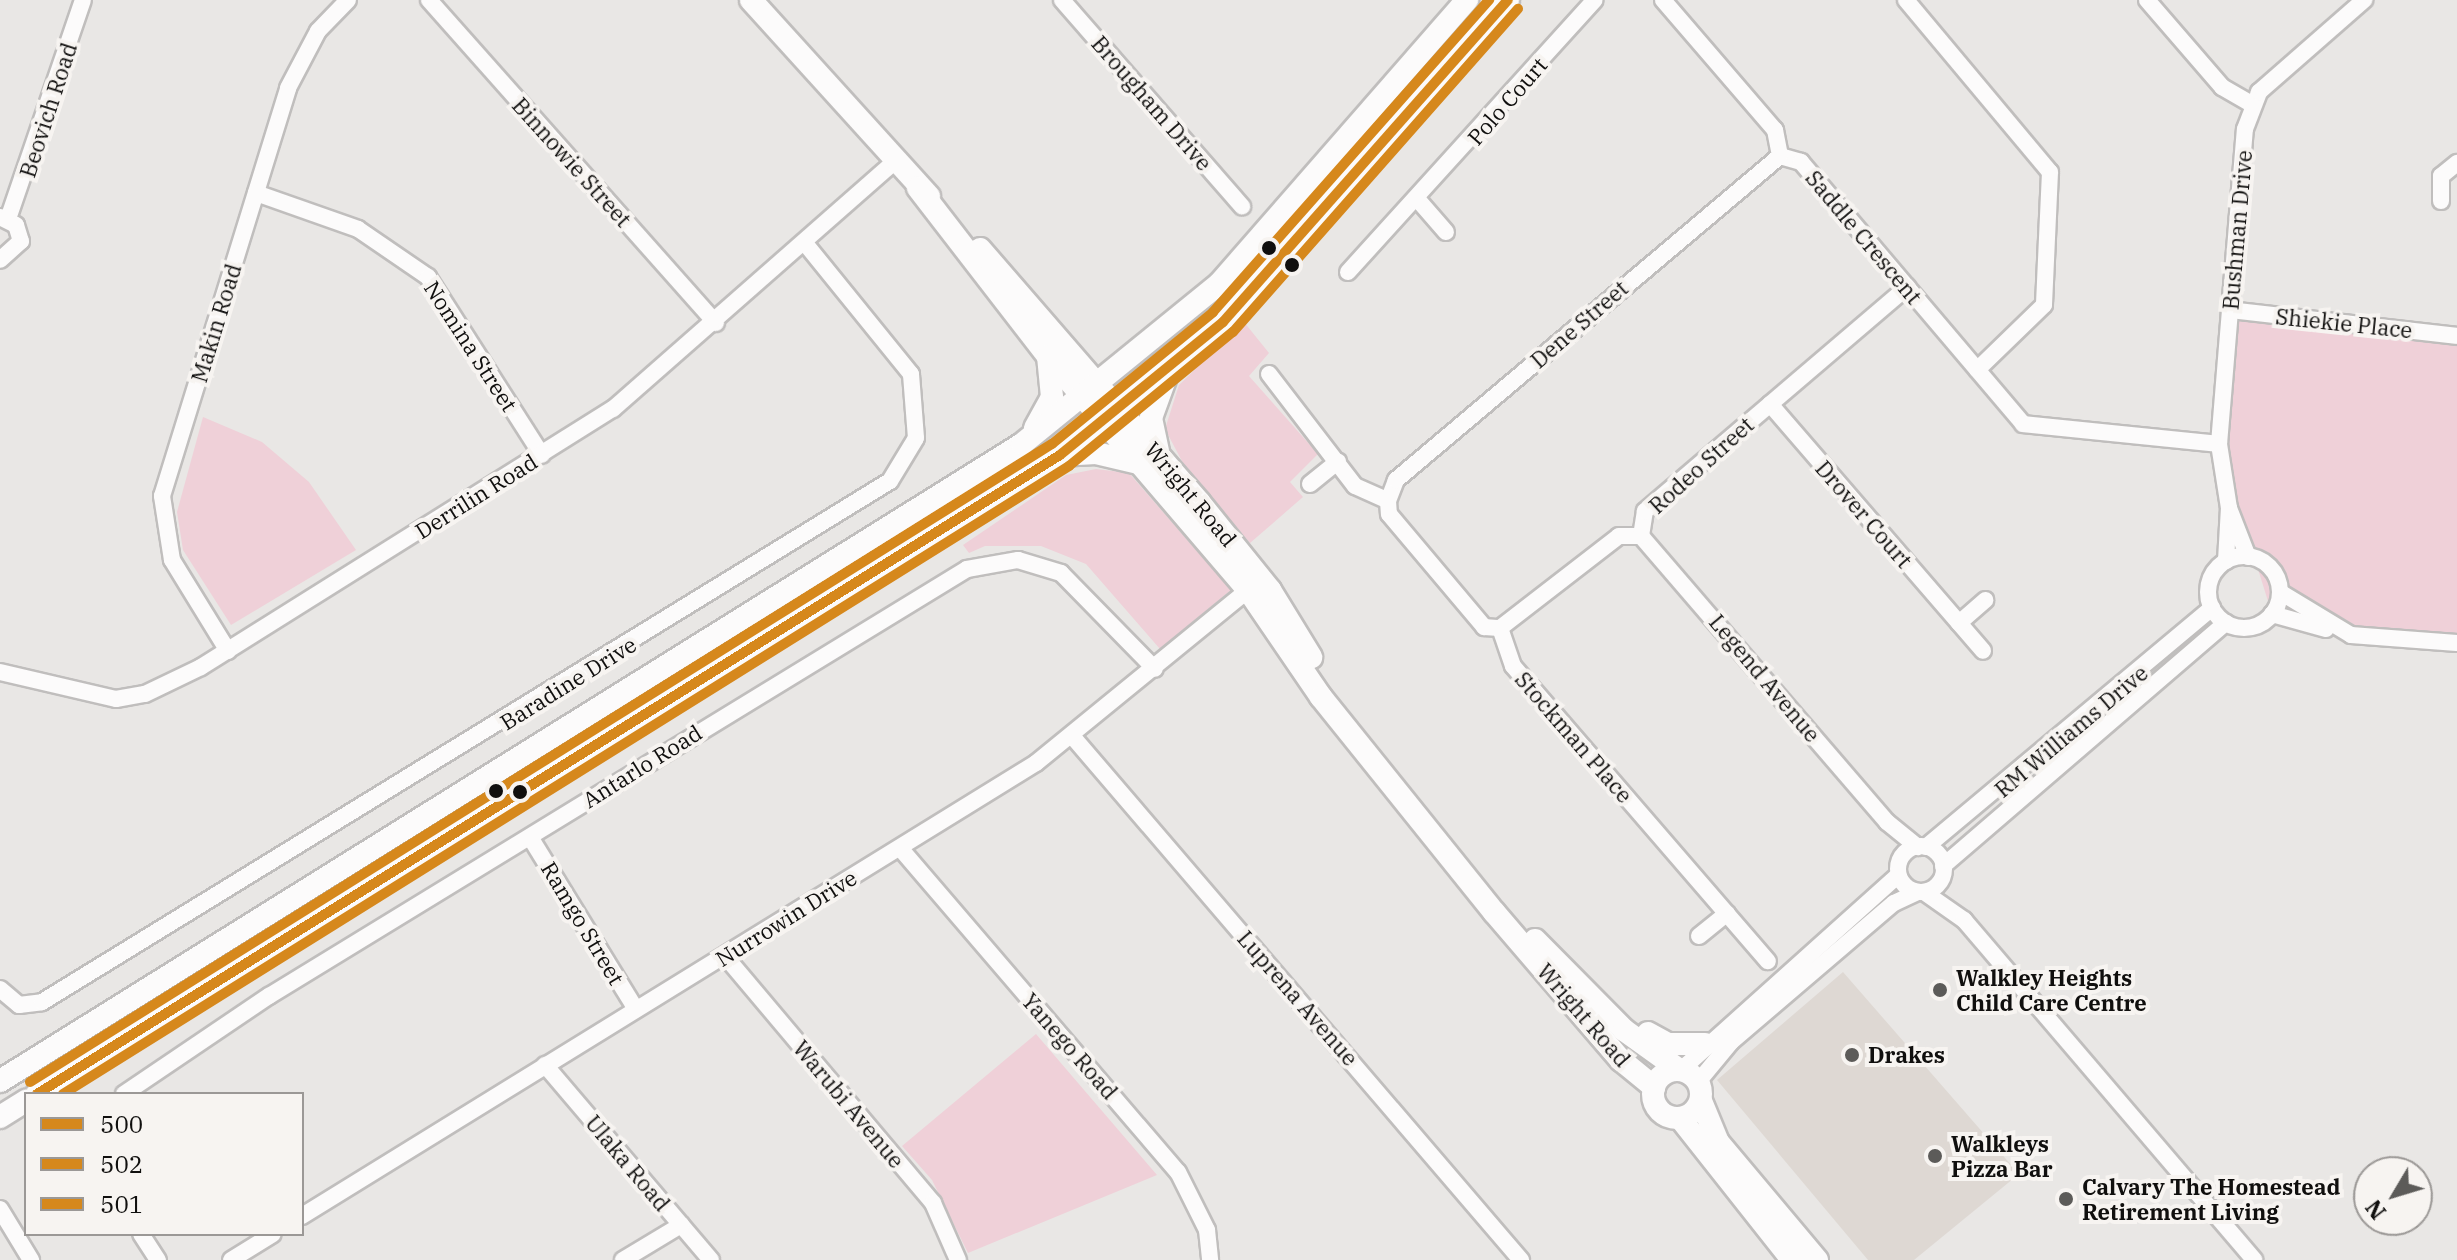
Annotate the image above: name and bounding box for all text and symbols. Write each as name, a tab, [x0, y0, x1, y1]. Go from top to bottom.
street label: Brougham Drive	[1086, 30, 1218, 176]
street label: Beovich Road	[14, 39, 82, 181]
street label: Polo Court	[1462, 52, 1552, 150]
street label: Binnowie Street	[507, 92, 637, 232]
street label: Bushman Drive	[2217, 149, 2257, 311]
street label: Saddle Crescent	[1800, 165, 1928, 309]
unlabelled marker	[1261, 240, 1277, 256]
unlabelled marker	[1284, 257, 1300, 273]
street label: Makin Road	[185, 261, 247, 385]
street label: Dene Street	[1525, 275, 1633, 373]
street label: Nomina Street	[419, 276, 523, 416]
street label: Shiekie Place	[2274, 303, 2414, 343]
street label: Rodeo Street	[1643, 411, 1759, 519]
street label: Wright Road	[1140, 436, 1242, 552]
street label: Derrilin Road	[410, 448, 542, 544]
street label: Drover Court	[1810, 455, 1918, 573]
street label: Legend Avenue	[1704, 609, 1826, 747]
street label: Baradine Drive	[495, 631, 641, 735]
street label: RM Williams Drive	[1989, 659, 2153, 803]
street label: Stockman Place	[1510, 666, 1638, 808]
street label: Antarlo Road	[578, 719, 706, 813]
unlabelled marker	[488, 783, 504, 799]
unlabelled marker	[512, 784, 528, 800]
street label: Ramgo Street	[536, 857, 630, 989]
street label: Nurrowin Drive	[711, 864, 861, 972]
street label: Luprena Avenue	[1232, 925, 1364, 1071]
street label: Wright Road	[1532, 958, 1636, 1072]
place label: Walkley Heights Child Care Centre	[1956, 964, 2147, 1016]
marker: Walkley Heights Child Care Centre	[1931, 981, 1949, 999]
street label: Yanego Road	[1017, 987, 1123, 1105]
street label: Warubi Avenue	[788, 1035, 910, 1173]
place label: Drakes	[1868, 1042, 1945, 1068]
marker: Drakes	[1843, 1046, 1861, 1064]
legend	[24, 1092, 304, 1236]
text: 500	[100, 1108, 143, 1140]
street label: Ulaka Road	[580, 1110, 676, 1216]
place label: Walkleys Pizza Bar	[1951, 1130, 2053, 1182]
marker: Walkleys Pizza Bar	[1926, 1147, 1944, 1165]
text: 502	[100, 1148, 143, 1180]
north arrow	[2353, 1156, 2433, 1236]
place label: Calvary The Homestead Retirement Living	[2082, 1173, 2340, 1224]
text: 501	[100, 1188, 143, 1220]
marker: Calvary The Homestead Retirement Living	[2057, 1190, 2075, 1208]
text: N	[2358, 1194, 2392, 1226]

